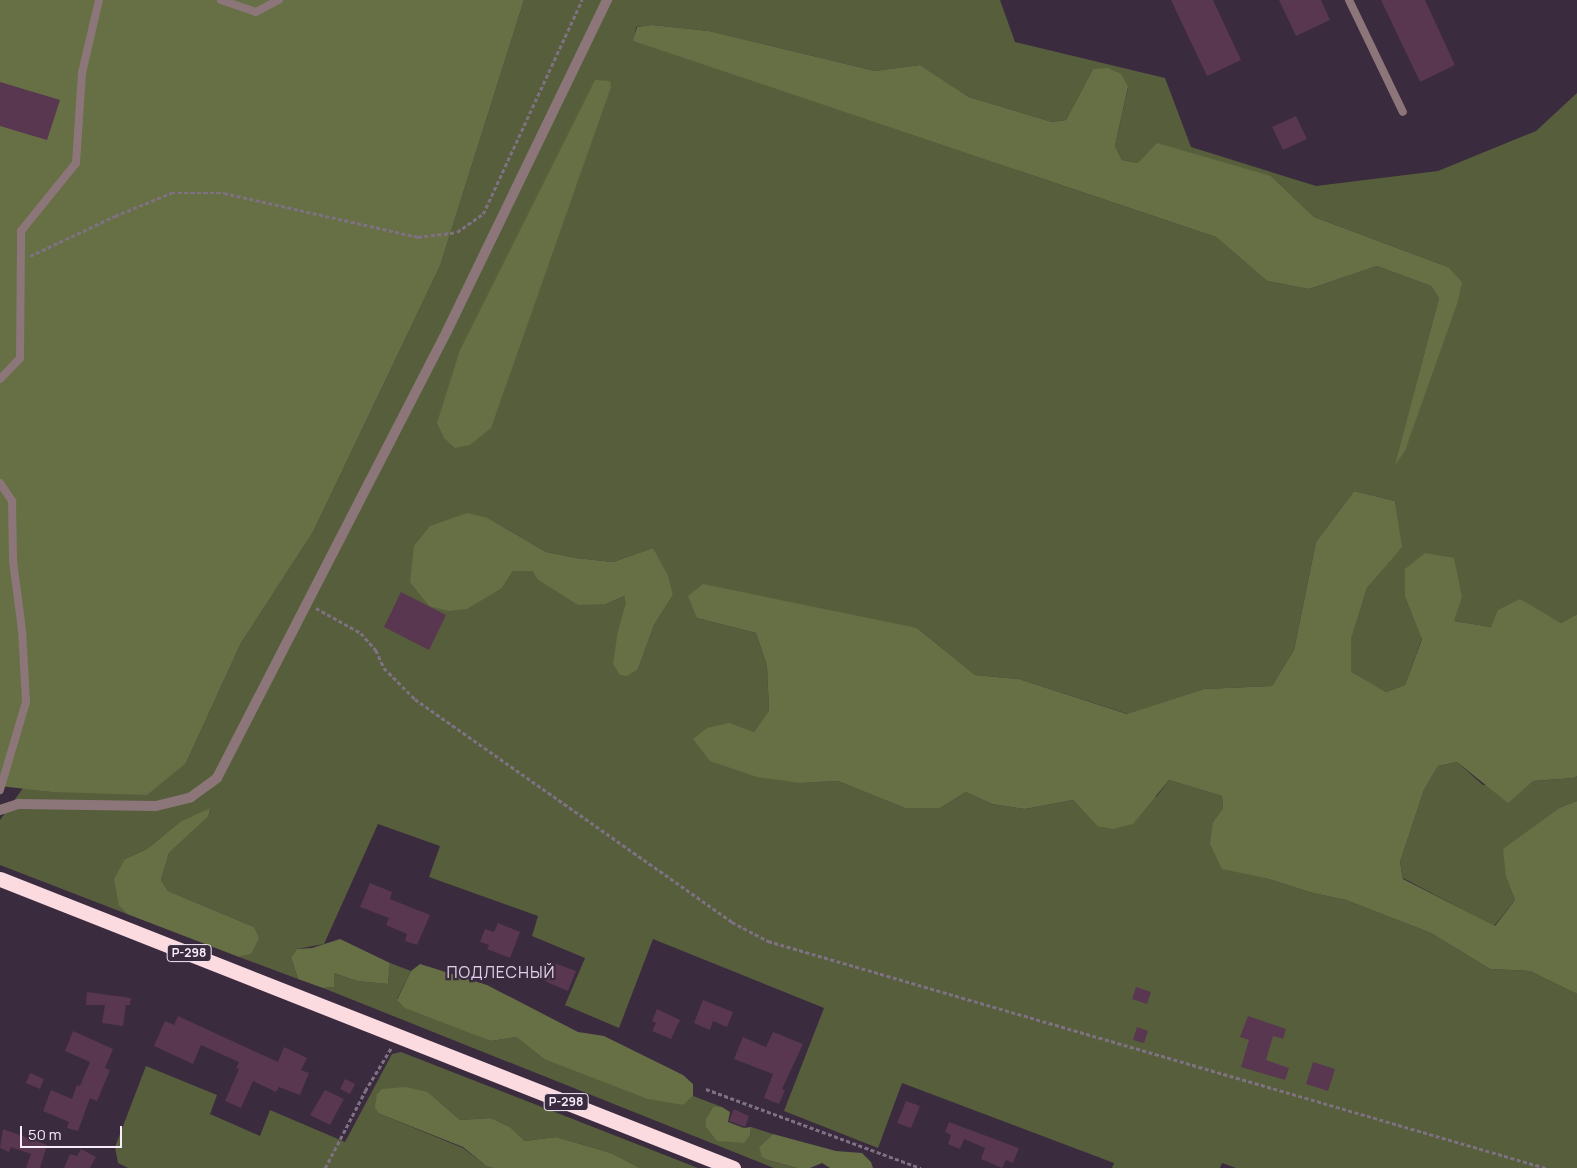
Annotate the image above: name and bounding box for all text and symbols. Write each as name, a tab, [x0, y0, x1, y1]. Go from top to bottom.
road number: Р-298	[166, 944, 212, 962]
district label: ПОДЛЕСНЫЙ	[445, 962, 557, 982]
road number: Р-298	[544, 1092, 588, 1112]
scale bar	[22, 1116, 125, 1148]
text: 50 m	[28, 1124, 62, 1145]

